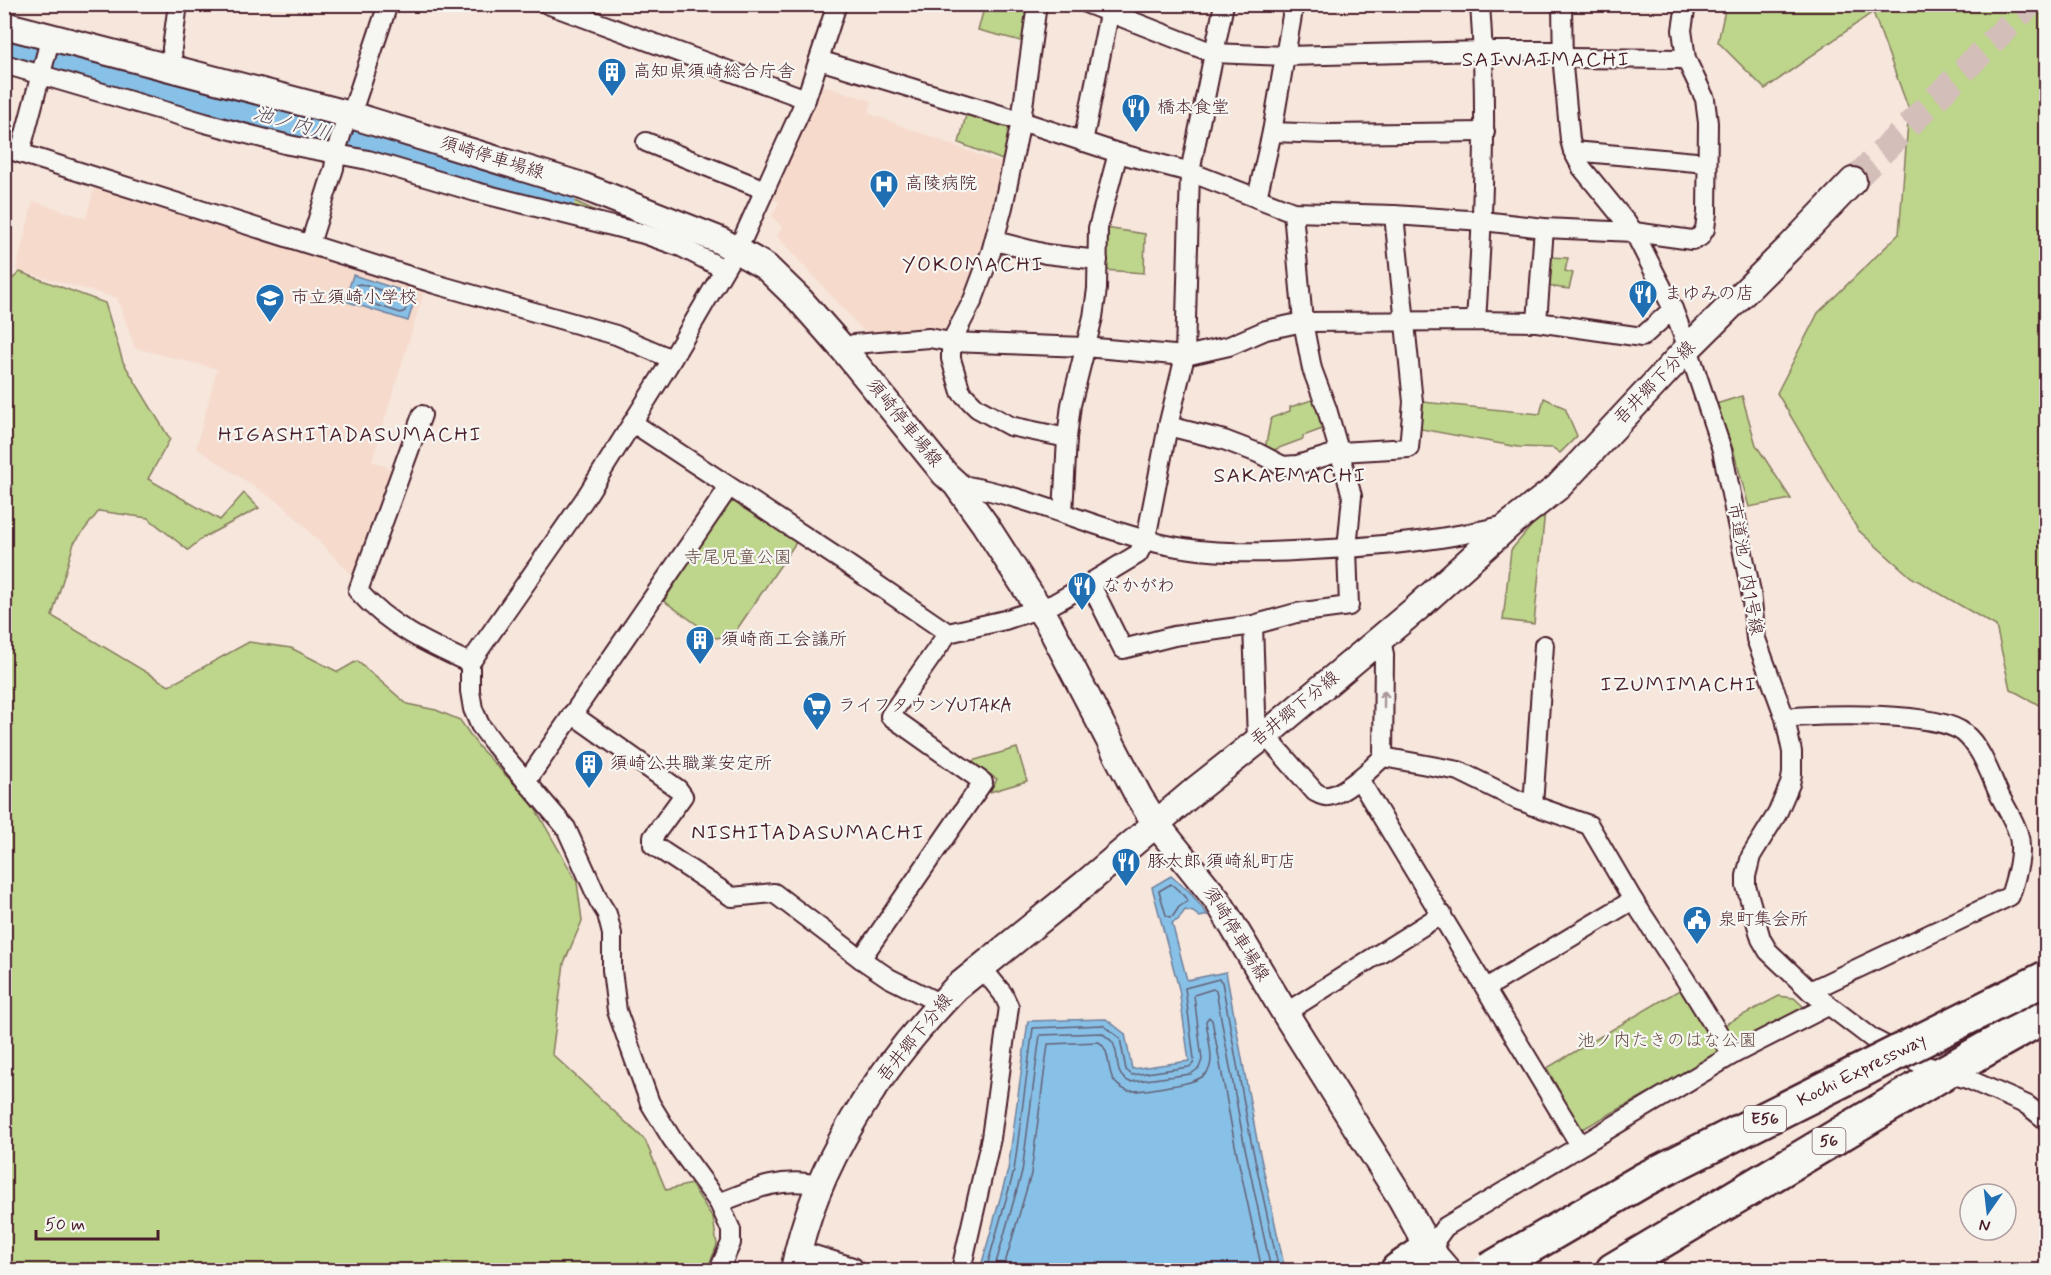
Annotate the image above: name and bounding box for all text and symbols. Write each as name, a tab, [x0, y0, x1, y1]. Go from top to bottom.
district label: SAIWAIMACHI	[1462, 46, 1630, 74]
building icon: 高知県須崎総合庁舎	[596, 56, 628, 98]
place label: 高知県須崎総合庁舎	[633, 60, 795, 84]
restaurant icon: 橋本食堂	[1120, 92, 1152, 134]
place label: 橋本食堂	[1157, 96, 1229, 120]
water label: 池ノ内川	[250, 100, 334, 148]
street label: 須崎停車場線	[437, 131, 547, 185]
hospital icon: 高陵病院	[868, 168, 900, 210]
place label: 高陵病院	[905, 172, 977, 196]
district label: YOKOMACHI	[902, 251, 1044, 279]
restaurant icon: まゆみの店	[1627, 278, 1659, 320]
school or university icon: 市立須崎小学校	[254, 282, 286, 324]
place label: まゆみの店	[1664, 282, 1754, 306]
place label: 市立須崎小学校	[291, 286, 417, 310]
street label: 吾井郷下分線	[1609, 336, 1701, 430]
street label: 須崎停車場線	[861, 373, 947, 473]
district label: HIGASHITADASUMACHI	[218, 421, 482, 449]
district label: SAKAEMACHI	[1213, 462, 1367, 490]
street label: 市道池ノ内1号線	[1722, 501, 1768, 637]
park label: 寺尾児童公園	[684, 546, 792, 570]
restaurant icon: なかがわ	[1066, 570, 1098, 612]
place label: なかがわ	[1103, 574, 1175, 598]
building icon: 須崎商工会議所	[684, 624, 716, 666]
place label: 須崎商工会議所	[721, 628, 847, 652]
street label: 吾井郷下分線	[1245, 666, 1345, 752]
district label: IZUMIMACHI	[1601, 671, 1757, 699]
one-way arrow	[1378, 689, 1390, 709]
supermarket icon: ライフタウンYUTAKA	[801, 690, 833, 732]
place label: ライフタウンYUTAKA	[838, 694, 1012, 718]
building icon: 須崎公共職業安定所	[573, 748, 605, 790]
place label: 須崎公共職業安定所	[610, 752, 772, 776]
district label: NISHITADASUMACHI	[691, 819, 925, 847]
restaurant icon: 豚太郎 須崎糺町店	[1110, 846, 1142, 888]
place label: 豚太郎 須崎糺町店	[1147, 850, 1296, 874]
street label: 須崎停車場線	[1197, 882, 1275, 986]
public building icon: 泉町集会所	[1681, 904, 1713, 946]
place label: 泉町集会所	[1718, 908, 1808, 932]
street label: 吾井郷下分線	[872, 988, 958, 1088]
street label: Kochi Expressway	[1793, 1028, 1930, 1113]
park label: 池ノ内たきのはな公園	[1577, 1029, 1757, 1053]
road number: E56	[1744, 1106, 1786, 1132]
road number: 56	[1812, 1128, 1846, 1154]
north arrow	[1958, 1182, 2018, 1242]
scale bar	[36, 1203, 158, 1241]
text: 50 m	[45, 1213, 85, 1237]
text: N	[1977, 1214, 1992, 1237]

